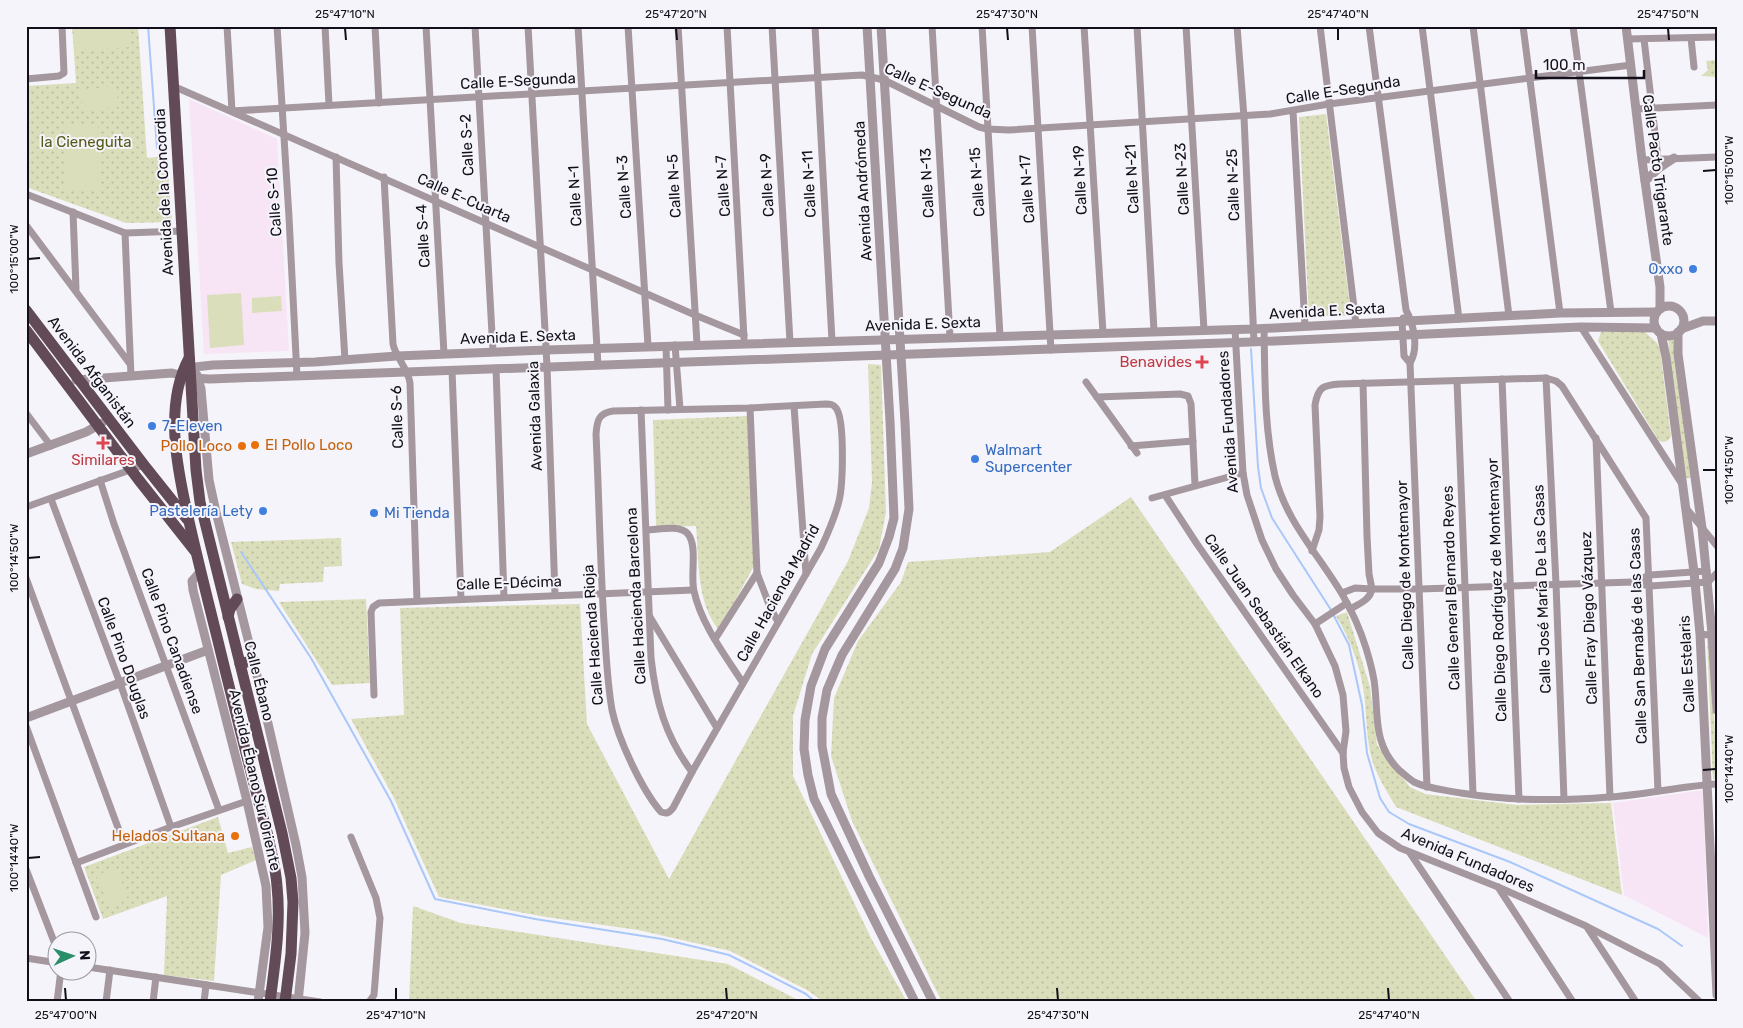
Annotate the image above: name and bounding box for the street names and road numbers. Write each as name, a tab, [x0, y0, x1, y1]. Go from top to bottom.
street label: Calle E-Segunda	[882, 59, 994, 123]
street label: Calle E-Segunda	[460, 69, 576, 93]
street label: Calle E-Segunda	[1285, 72, 1401, 108]
street label: Calle Pacto Trigarante	[1638, 93, 1678, 247]
street label: Avenida de la Concordia	[151, 108, 177, 276]
street label: Calle S-2	[456, 113, 478, 177]
street label: Avenida Andrómeda	[850, 120, 876, 262]
street label: Calle N-23	[1171, 142, 1193, 216]
street label: Calle N-19	[1069, 144, 1091, 215]
street label: Calle N-21	[1121, 144, 1143, 214]
street label: Calle N-15	[966, 146, 988, 218]
street label: Calle N-13	[916, 148, 938, 218]
street label: Calle N-25	[1223, 148, 1243, 221]
street label: Calle N-11	[798, 150, 820, 218]
street label: Calle N-5	[663, 153, 685, 218]
street label: Calle N-9	[756, 153, 778, 217]
street label: Calle N-3	[613, 154, 635, 220]
street label: Calle N-7	[712, 154, 734, 218]
street label: Calle N-17	[1016, 154, 1038, 224]
street label: Calle N-1	[564, 165, 586, 227]
street label: Calle S-10	[263, 167, 285, 237]
street label: Calle E-Cuarta	[414, 169, 514, 227]
street label: Calle S-4	[412, 204, 434, 268]
street label: Avenida E. Sexta	[1269, 299, 1385, 323]
street label: Avenida Afganistán	[44, 313, 140, 431]
street label: Avenida E. Sexta	[865, 313, 981, 335]
street label: Avenida E. Sexta	[460, 326, 576, 348]
street label: Avenida Fundadores	[1214, 350, 1242, 494]
street label: Avenida Galaxia	[524, 361, 546, 471]
street label: Calle S-6	[387, 385, 407, 449]
street label: Calle Diego Rodríguez de Montemayor	[1483, 457, 1511, 722]
street label: Calle Diego de Montemayor	[1393, 480, 1417, 670]
street label: Calle José María De Las Casas	[1529, 484, 1555, 694]
street label: Calle General Bernardo Reyes	[1438, 485, 1464, 691]
street label: Calle Hacienda Barcelona	[622, 507, 650, 685]
street label: Calle Hacienda Madrid	[733, 521, 823, 665]
street label: Calle San Bernabé de las Casas	[1625, 527, 1651, 745]
street label: Calle Juan Sebastián Elkano	[1200, 530, 1328, 702]
street label: Calle Fray Diego Vázquez	[1577, 531, 1601, 705]
street label: Calle Hacienda Rioja	[579, 564, 607, 706]
street label: Calle Pino Canadiense	[137, 566, 207, 716]
street label: Calle E-Décima	[456, 572, 562, 594]
street label: Calle Pino Douglas	[94, 594, 155, 722]
street label: Calle Estelaris	[1675, 614, 1699, 713]
street label: Calle Ébano	[240, 639, 278, 723]
street label: Avenida Ébano Sur Oriente	[225, 687, 285, 873]
street label: Avenida Fundadores	[1399, 824, 1538, 896]

